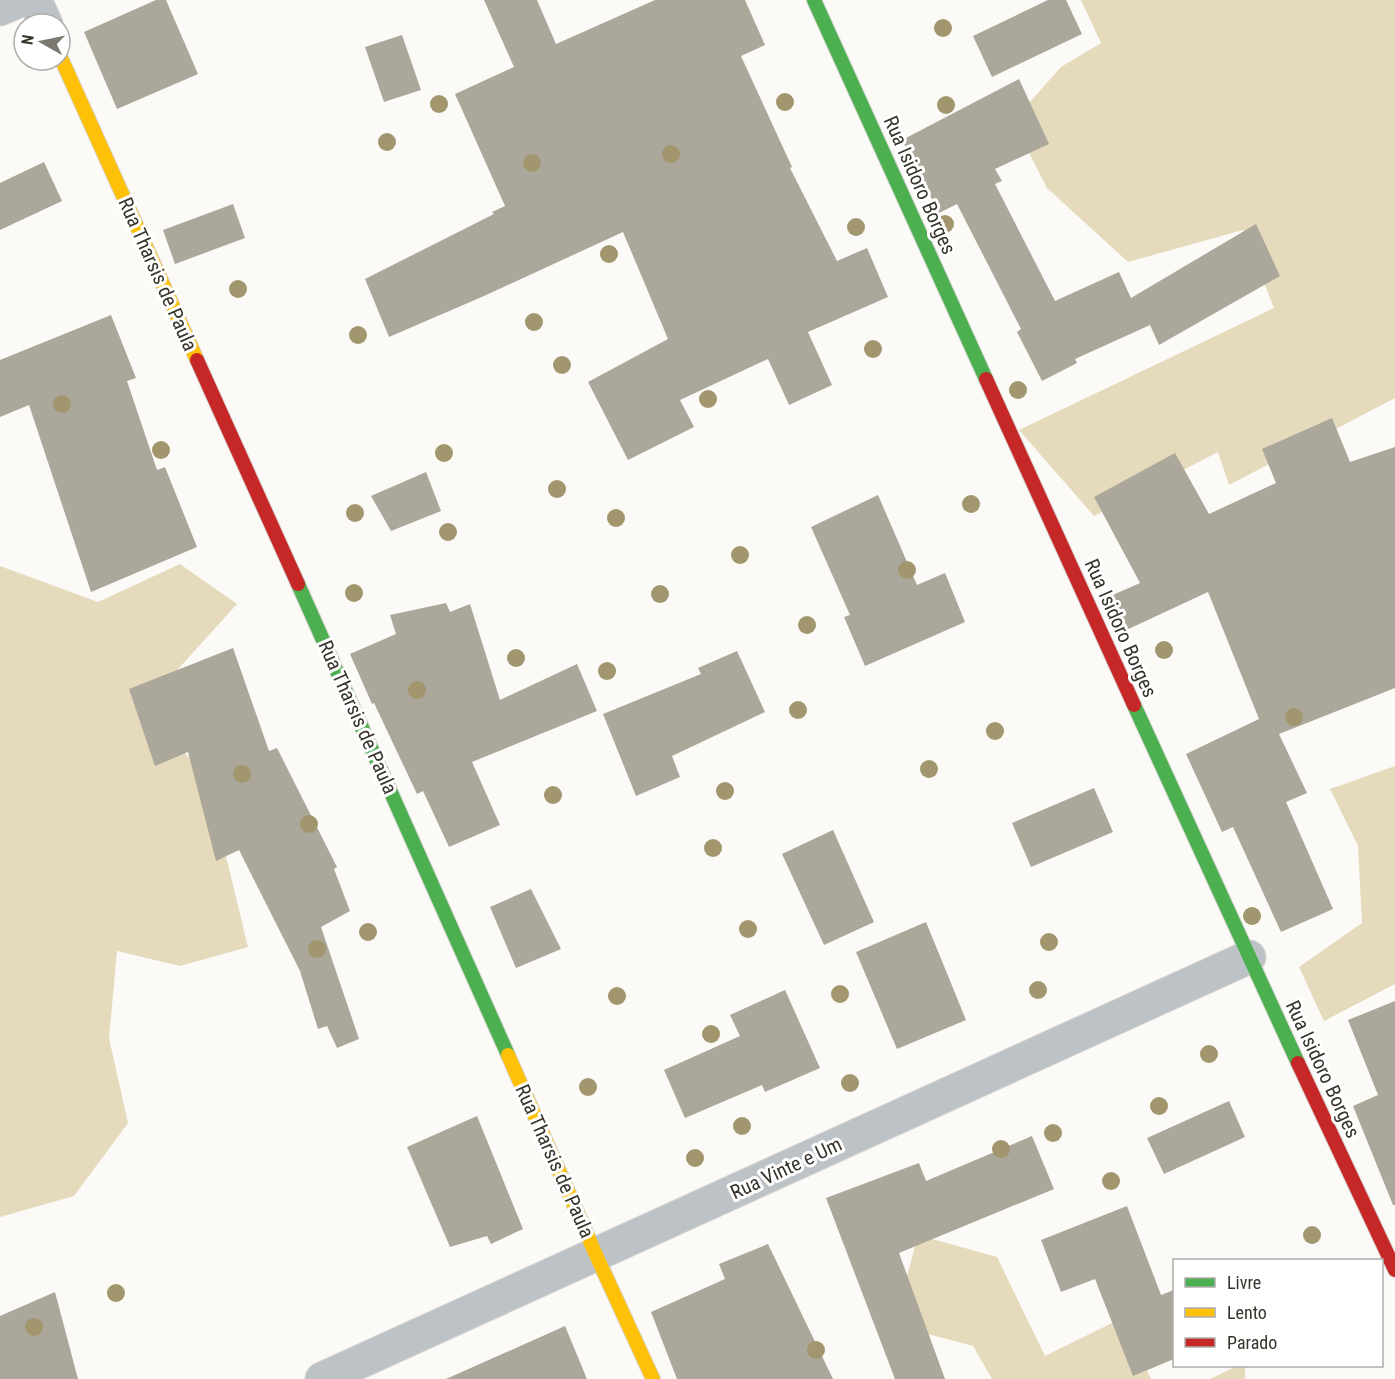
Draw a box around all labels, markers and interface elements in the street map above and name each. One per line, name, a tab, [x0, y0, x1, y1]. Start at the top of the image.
north arrow	[12, 12, 72, 72]
text: N	[18, 33, 38, 46]
street label: Rua Isidoro Borges	[879, 112, 961, 258]
street label: Rua Tharsis de Paula	[113, 194, 203, 354]
street label: Rua Isidoro Borges	[1080, 555, 1162, 701]
street label: Rua Tharsis de Paula	[313, 637, 403, 797]
street label: Rua Isidoro Borges	[1281, 996, 1365, 1142]
street label: Rua Tharsis de Paula	[510, 1081, 600, 1241]
street label: Rua Vinte e Um	[727, 1132, 845, 1204]
legend	[1173, 1259, 1383, 1367]
text: Livre	[1227, 1272, 1261, 1293]
text: Lento	[1227, 1302, 1267, 1323]
text: Parado	[1227, 1332, 1277, 1353]

